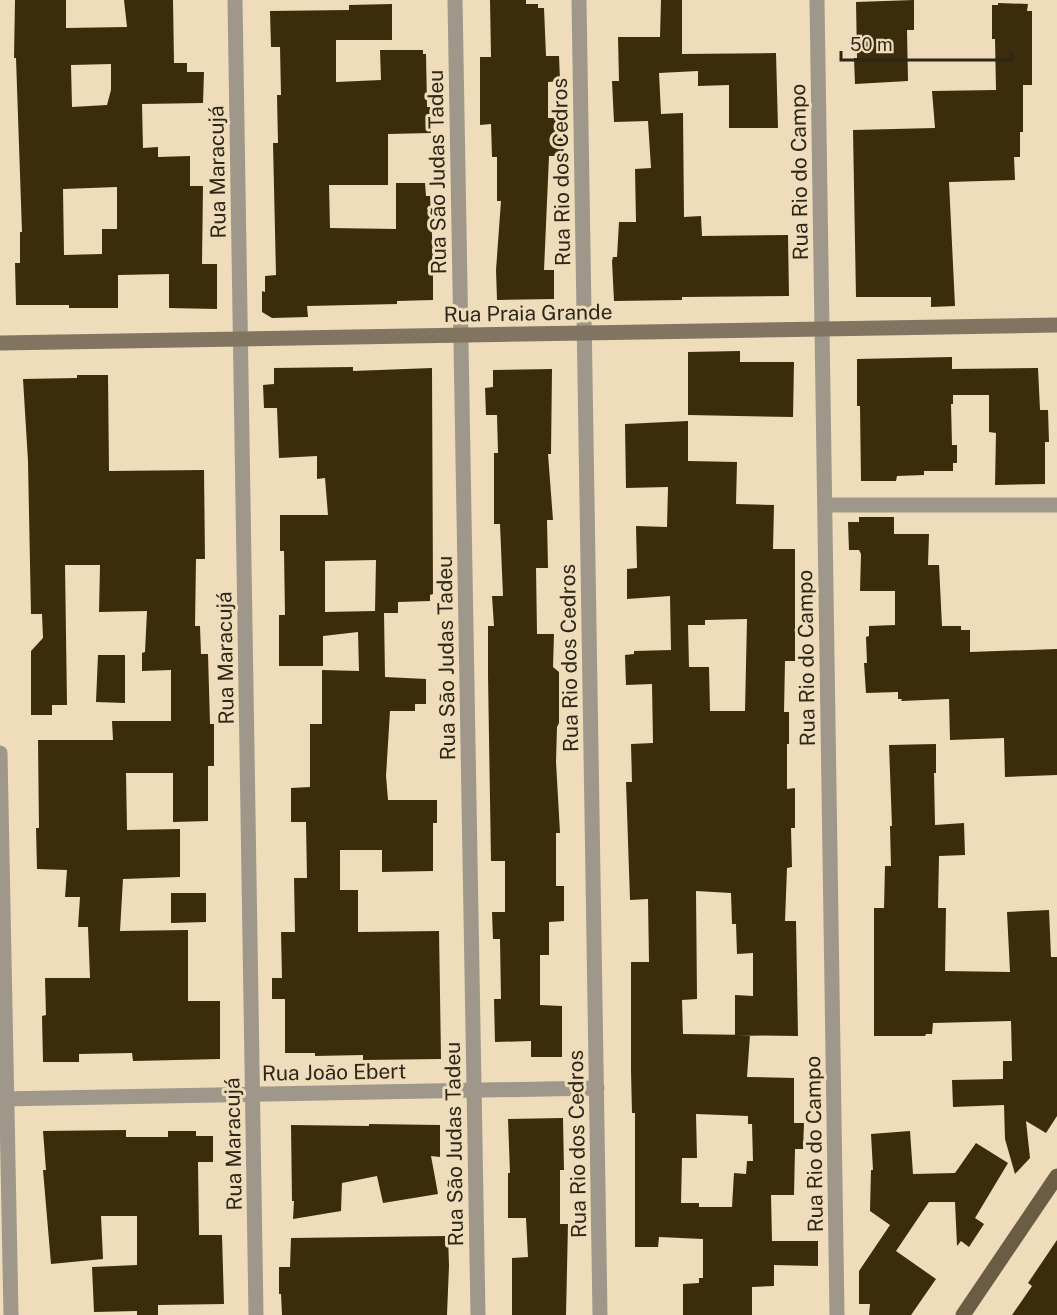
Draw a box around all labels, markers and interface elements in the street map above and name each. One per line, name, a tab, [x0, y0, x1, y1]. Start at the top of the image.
scale bar	[841, 24, 1010, 62]
text: 50 m	[850, 34, 893, 55]
street label: Rua São Judas Tadeu	[423, 69, 451, 275]
street label: Rua Rio dos Cedros	[547, 78, 575, 266]
street label: Rua Rio do Campo	[785, 83, 813, 261]
street label: Rua Maracujá	[203, 105, 231, 239]
street label: Rua Praia Grande	[443, 299, 613, 327]
street label: Rua São Judas Tadeu	[432, 555, 460, 761]
street label: Rua Rio dos Cedros	[555, 564, 583, 752]
street label: Rua Rio do Campo	[792, 569, 820, 747]
street label: Rua Maracujá	[211, 591, 239, 725]
street label: Rua São Judas Tadeu	[440, 1041, 468, 1247]
street label: Rua Rio dos Cedros	[563, 1050, 591, 1238]
street label: Rua Rio do Campo	[800, 1055, 828, 1233]
street label: Rua João Ebert	[262, 1058, 406, 1086]
street label: Rua Maracujá	[219, 1077, 247, 1211]

